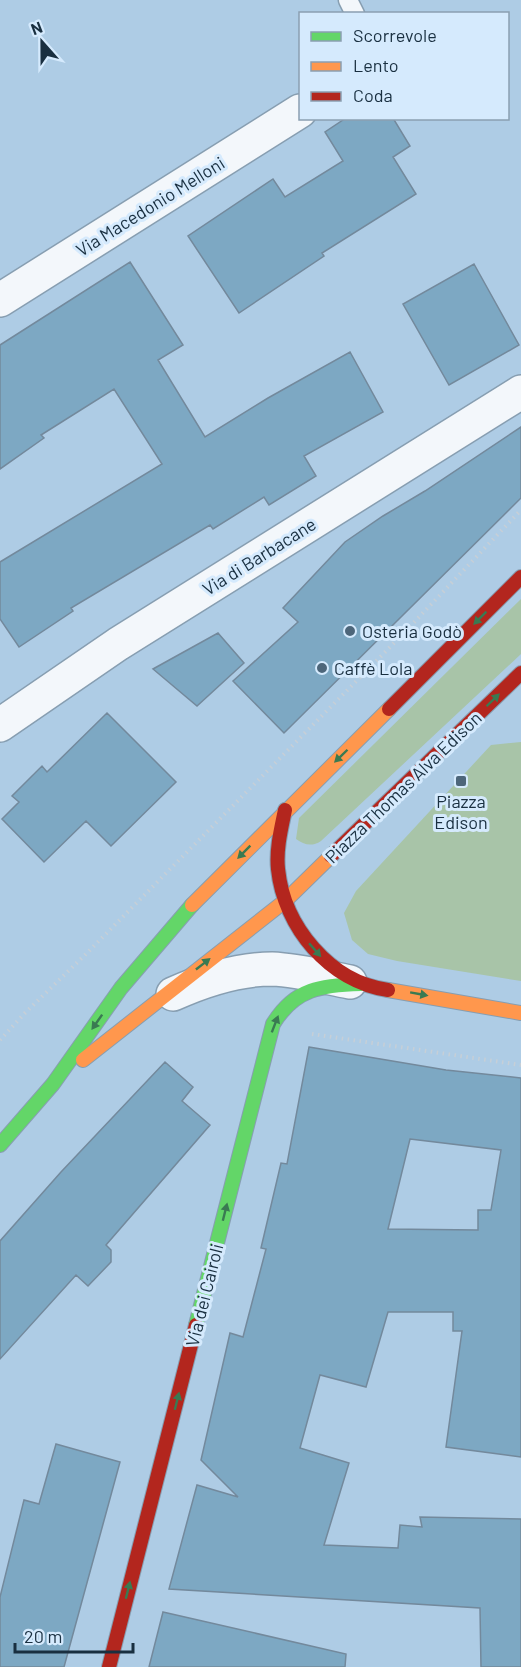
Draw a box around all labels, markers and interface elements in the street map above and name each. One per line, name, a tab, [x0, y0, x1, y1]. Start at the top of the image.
north arrow	[12, 12, 72, 72]
legend	[299, 12, 509, 120]
text: N	[28, 17, 45, 38]
text: Scorrevole	[353, 24, 437, 46]
text: Lento	[353, 54, 399, 76]
text: Coda	[353, 84, 393, 106]
street label: Via Macedonio Melloni	[72, 151, 228, 261]
street label: Via di Barbacane	[198, 512, 320, 600]
one-way arrow	[473, 611, 487, 625]
place label: Osteria Godò	[362, 620, 462, 642]
marker: Osteria Godò	[343, 624, 357, 638]
place label: Caffè Lola	[334, 657, 412, 679]
marker: Caffè Lola	[315, 661, 329, 675]
one-way arrow	[485, 693, 499, 707]
street label: Piazza Thomas Alva Edison	[320, 707, 486, 867]
one-way arrow	[335, 748, 349, 762]
marker: Piazza Edison	[454, 774, 468, 788]
place label: Piazza Edison	[434, 790, 488, 833]
one-way arrow	[237, 845, 251, 860]
one-way arrow	[309, 942, 322, 958]
one-way arrow	[195, 958, 211, 971]
one-way arrow	[410, 990, 429, 999]
one-way arrow	[92, 1014, 103, 1030]
one-way arrow	[270, 1014, 280, 1032]
one-way arrow	[221, 1203, 230, 1221]
street label: Via dei Cairoli	[181, 1241, 227, 1349]
one-way arrow	[172, 1392, 182, 1410]
one-way arrow	[124, 1581, 134, 1599]
scale bar	[15, 1616, 134, 1654]
text: 20 m	[24, 1625, 62, 1647]

